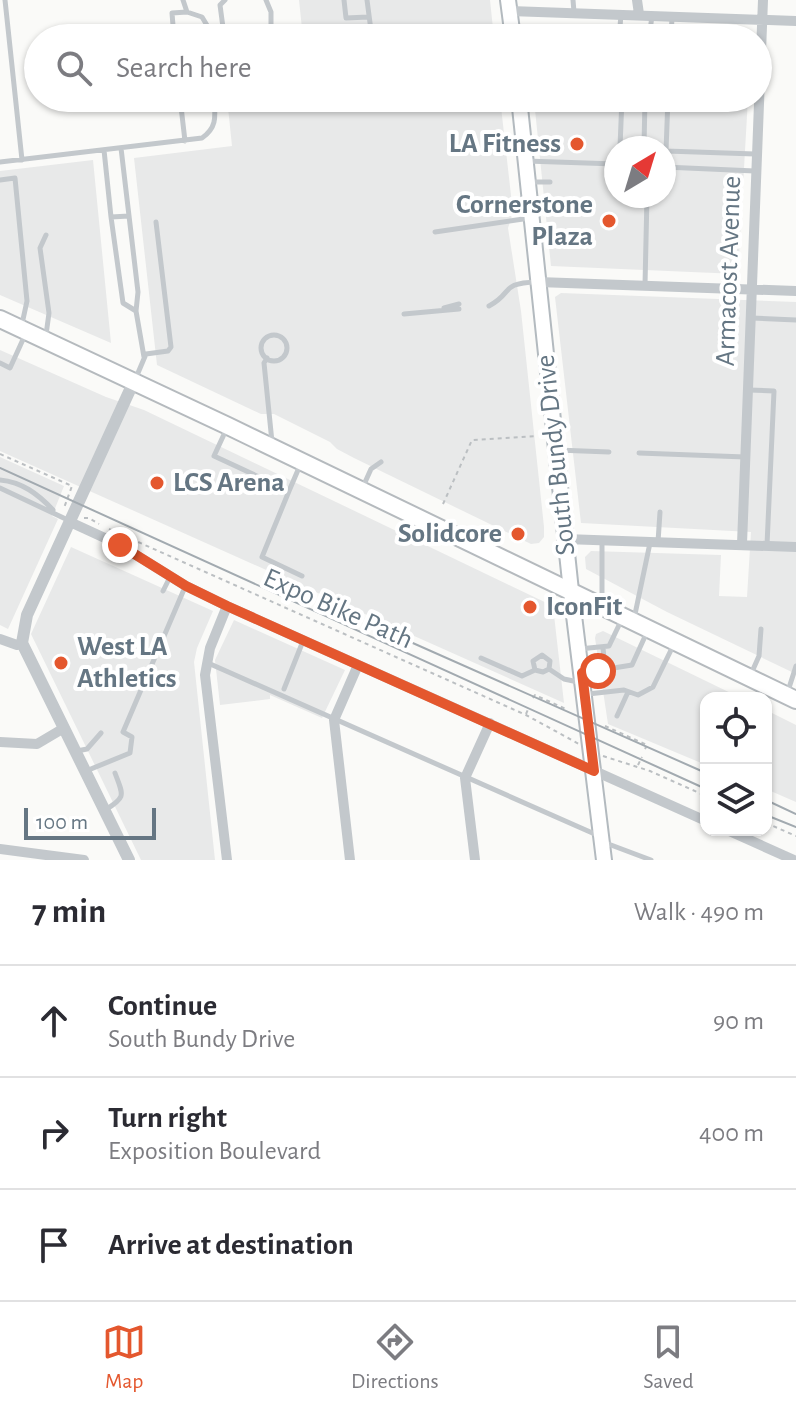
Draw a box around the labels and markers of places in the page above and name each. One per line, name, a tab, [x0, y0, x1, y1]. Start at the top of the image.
place label: LA Fitness	[449, 130, 561, 158]
marker: LA Fitness	[568, 135, 586, 153]
place label: Cornerstone Plaza	[456, 191, 593, 251]
marker: Cornerstone Plaza	[600, 212, 618, 230]
place label: LCS Arena	[173, 469, 285, 497]
marker: LCS Arena	[148, 474, 166, 492]
place label: Solidcore	[398, 520, 502, 548]
marker: Solidcore	[509, 525, 527, 543]
place label: IconFit	[546, 593, 623, 621]
marker: IconFit	[521, 598, 539, 616]
place label: West LA Athletics	[77, 633, 177, 693]
marker: West LA Athletics	[52, 654, 70, 672]

